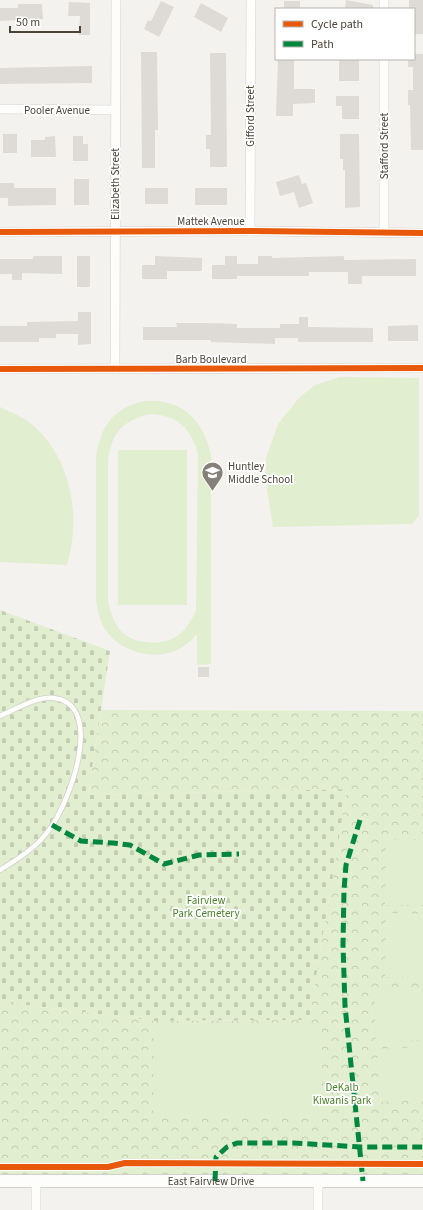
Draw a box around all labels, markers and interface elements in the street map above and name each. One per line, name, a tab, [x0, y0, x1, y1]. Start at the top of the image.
scale bar	[10, 8, 80, 34]
legend	[275, 8, 415, 60]
text: 50 m	[16, 14, 40, 31]
text: Cycle path	[311, 16, 363, 33]
text: Path	[311, 36, 334, 53]
street label: Gifford Street	[243, 85, 258, 147]
street label: Pooler Avenue	[24, 103, 91, 118]
street label: Stafford Street	[377, 113, 392, 179]
street label: Elizabeth Street	[108, 148, 123, 220]
street label: Mattek Avenue	[177, 214, 245, 229]
street label: Barb Boulevard	[175, 352, 247, 367]
school or university icon: Huntley Middle School	[199, 459, 225, 492]
place label: Huntley Middle School	[228, 459, 293, 487]
park label: Fairview Park Cemetery	[172, 893, 240, 921]
park label: DeKalb Kiwanis Park	[313, 1080, 372, 1108]
street label: East Fairview Drive	[168, 1174, 255, 1189]

